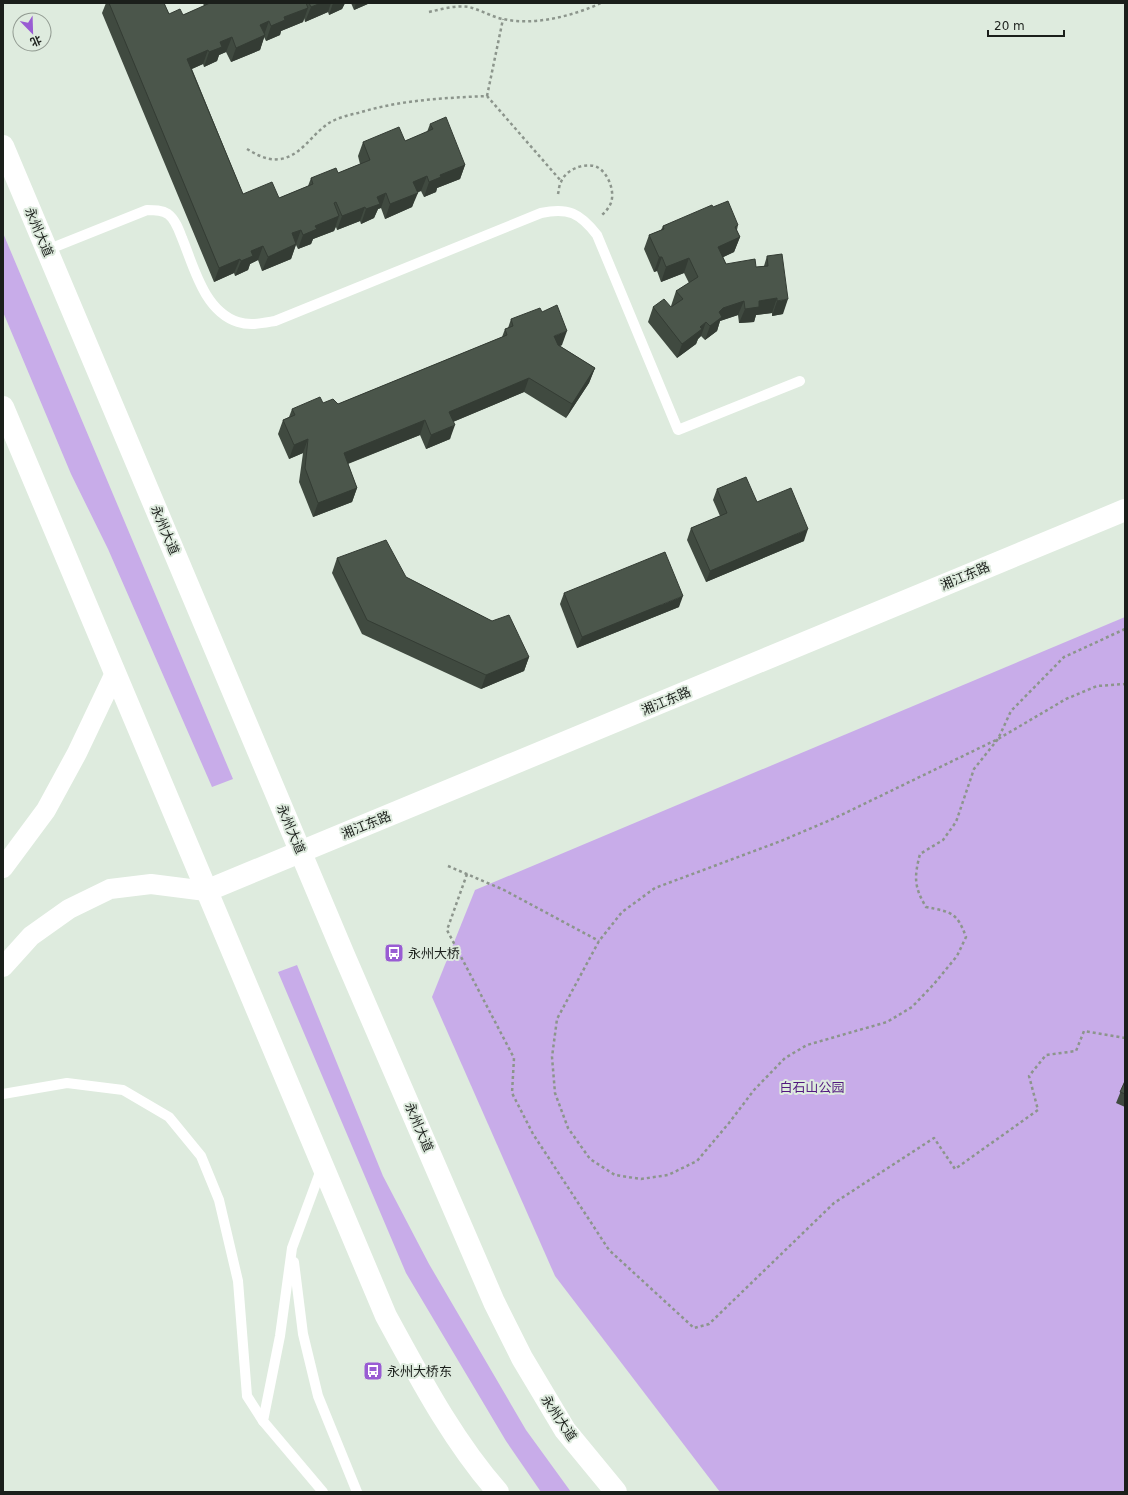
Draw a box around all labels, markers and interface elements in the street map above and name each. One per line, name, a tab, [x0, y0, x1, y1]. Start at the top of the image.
north arrow	[12, 12, 52, 52]
scale bar	[988, 12, 1064, 38]
text: 20 m	[994, 19, 1025, 33]
text: 北	[28, 33, 43, 49]
street label: 永州大道	[22, 205, 56, 259]
street label: 永州大道	[148, 503, 182, 557]
street label: 湘江东路	[938, 559, 992, 593]
street label: 湘江东路	[639, 684, 693, 718]
street label: 永州大道	[274, 802, 308, 856]
street label: 湘江东路	[339, 808, 393, 842]
bus stop icon: 永州大桥	[383, 942, 405, 964]
place label: 永州大桥	[408, 946, 460, 961]
park label: 白石山公园	[779, 1080, 845, 1095]
street label: 永州大道	[402, 1100, 436, 1154]
bus stop icon: 永州大桥东	[362, 1360, 384, 1382]
place label: 永州大桥东	[387, 1364, 452, 1379]
street label: 永州大道	[538, 1392, 580, 1444]

